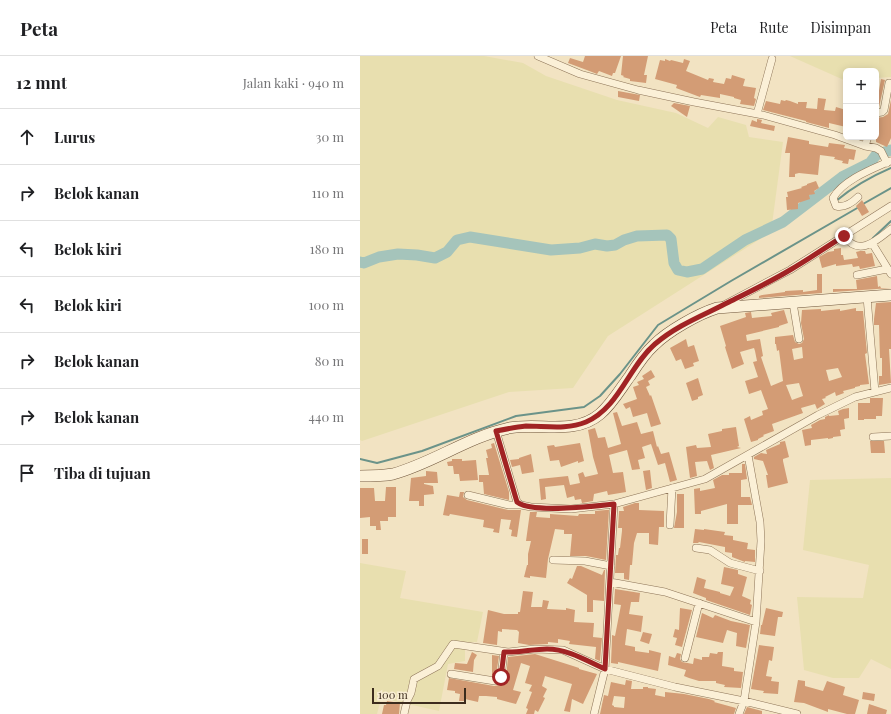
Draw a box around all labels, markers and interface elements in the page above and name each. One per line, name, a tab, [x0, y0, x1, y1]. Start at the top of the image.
text: Peta	[20, 15, 58, 41]
text: Peta	[710, 18, 737, 37]
text: Rute	[759, 18, 789, 37]
text: Disimpan	[811, 18, 871, 37]
map controls	[843, 68, 879, 140]
button: +	[843, 68, 879, 104]
text: 12 mnt	[16, 71, 67, 93]
text: Jalan kaki · 940 m	[243, 74, 344, 91]
button: −	[843, 104, 879, 140]
icon: ahead	[16, 126, 38, 148]
text: Lurus	[54, 127, 95, 147]
text: 30 m	[316, 128, 344, 145]
icon: right	[16, 182, 38, 204]
text: Belok kanan	[54, 183, 139, 203]
text: 110 m	[312, 184, 344, 201]
route end	[835, 227, 853, 245]
icon: left	[16, 238, 38, 260]
text: Belok kiri	[54, 239, 122, 259]
text: 180 m	[310, 240, 344, 257]
icon: left	[16, 294, 38, 316]
text: Belok kiri	[54, 295, 122, 315]
text: 100 m	[309, 296, 344, 313]
icon: right	[16, 350, 38, 372]
text: Belok kanan	[54, 351, 139, 371]
text: 80 m	[315, 352, 344, 369]
icon: right	[16, 406, 38, 428]
text: Belok kanan	[54, 407, 139, 427]
text: 440 m	[309, 408, 344, 425]
icon: arrive	[16, 462, 38, 484]
text: Tiba di tujuan	[54, 463, 151, 483]
route start	[492, 668, 510, 686]
scale bar	[372, 686, 466, 705]
text: 100 m	[378, 687, 408, 702]

